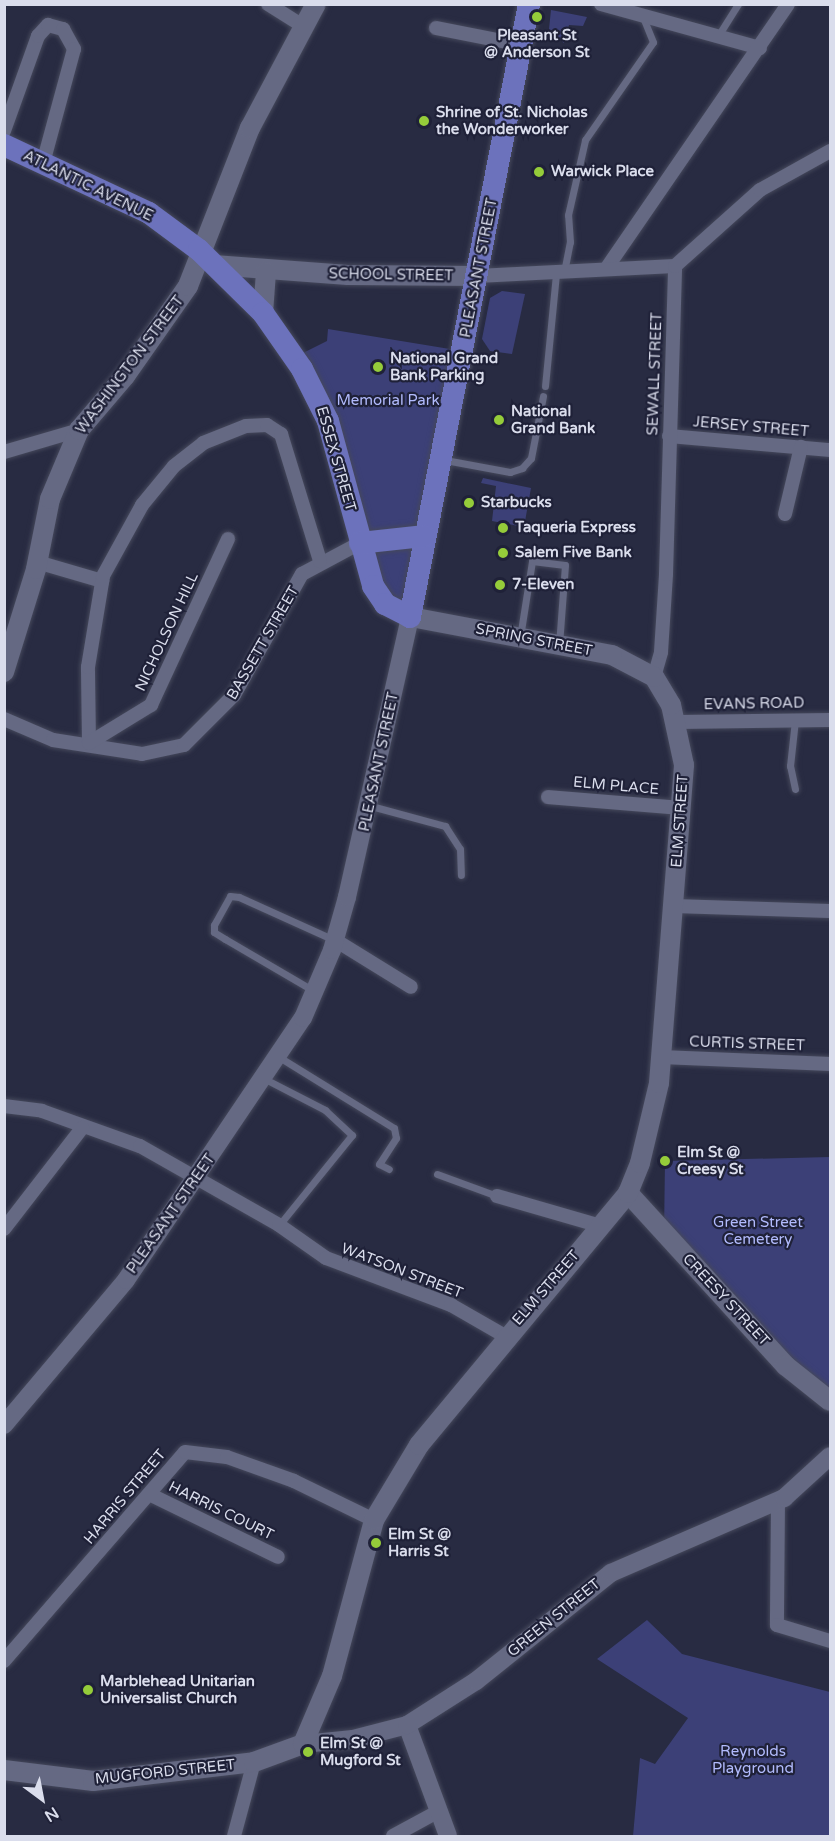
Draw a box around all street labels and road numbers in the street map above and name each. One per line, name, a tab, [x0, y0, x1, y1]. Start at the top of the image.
street label: ATLANTIC AVENUE	[20, 147, 156, 225]
street label: PLEASANT STREET	[457, 197, 501, 339]
street label: SCHOOL STREET	[329, 265, 453, 285]
street label: WASHINGTON STREET	[72, 292, 188, 438]
street label: SEWALL STREET	[644, 312, 666, 436]
street label: ESSEX STREET	[312, 404, 360, 514]
street label: JERSEY STREET	[692, 413, 810, 441]
street label: NICHOLSON HILL	[132, 570, 202, 694]
street label: BASSETT STREET	[223, 583, 303, 703]
street label: SPRING STREET	[474, 620, 594, 660]
street label: PLEASANT STREET	[355, 691, 403, 833]
street label: EVANS ROAD	[703, 694, 805, 714]
street label: ELM PLACE	[572, 773, 660, 799]
street label: ELM STREET	[668, 774, 692, 868]
street label: CURTIS STREET	[689, 1033, 805, 1055]
street label: PLEASANT STREET	[123, 1151, 219, 1277]
street label: WATSON STREET	[339, 1240, 465, 1302]
street label: ELM STREET	[509, 1247, 583, 1329]
street label: CREESY STREET	[679, 1250, 773, 1350]
street label: HARRIS STREET	[80, 1446, 170, 1548]
street label: HARRIS COURT	[165, 1478, 277, 1544]
street label: GREEN STREET	[504, 1575, 604, 1661]
street label: MUGFORD STREET	[94, 1756, 236, 1788]

